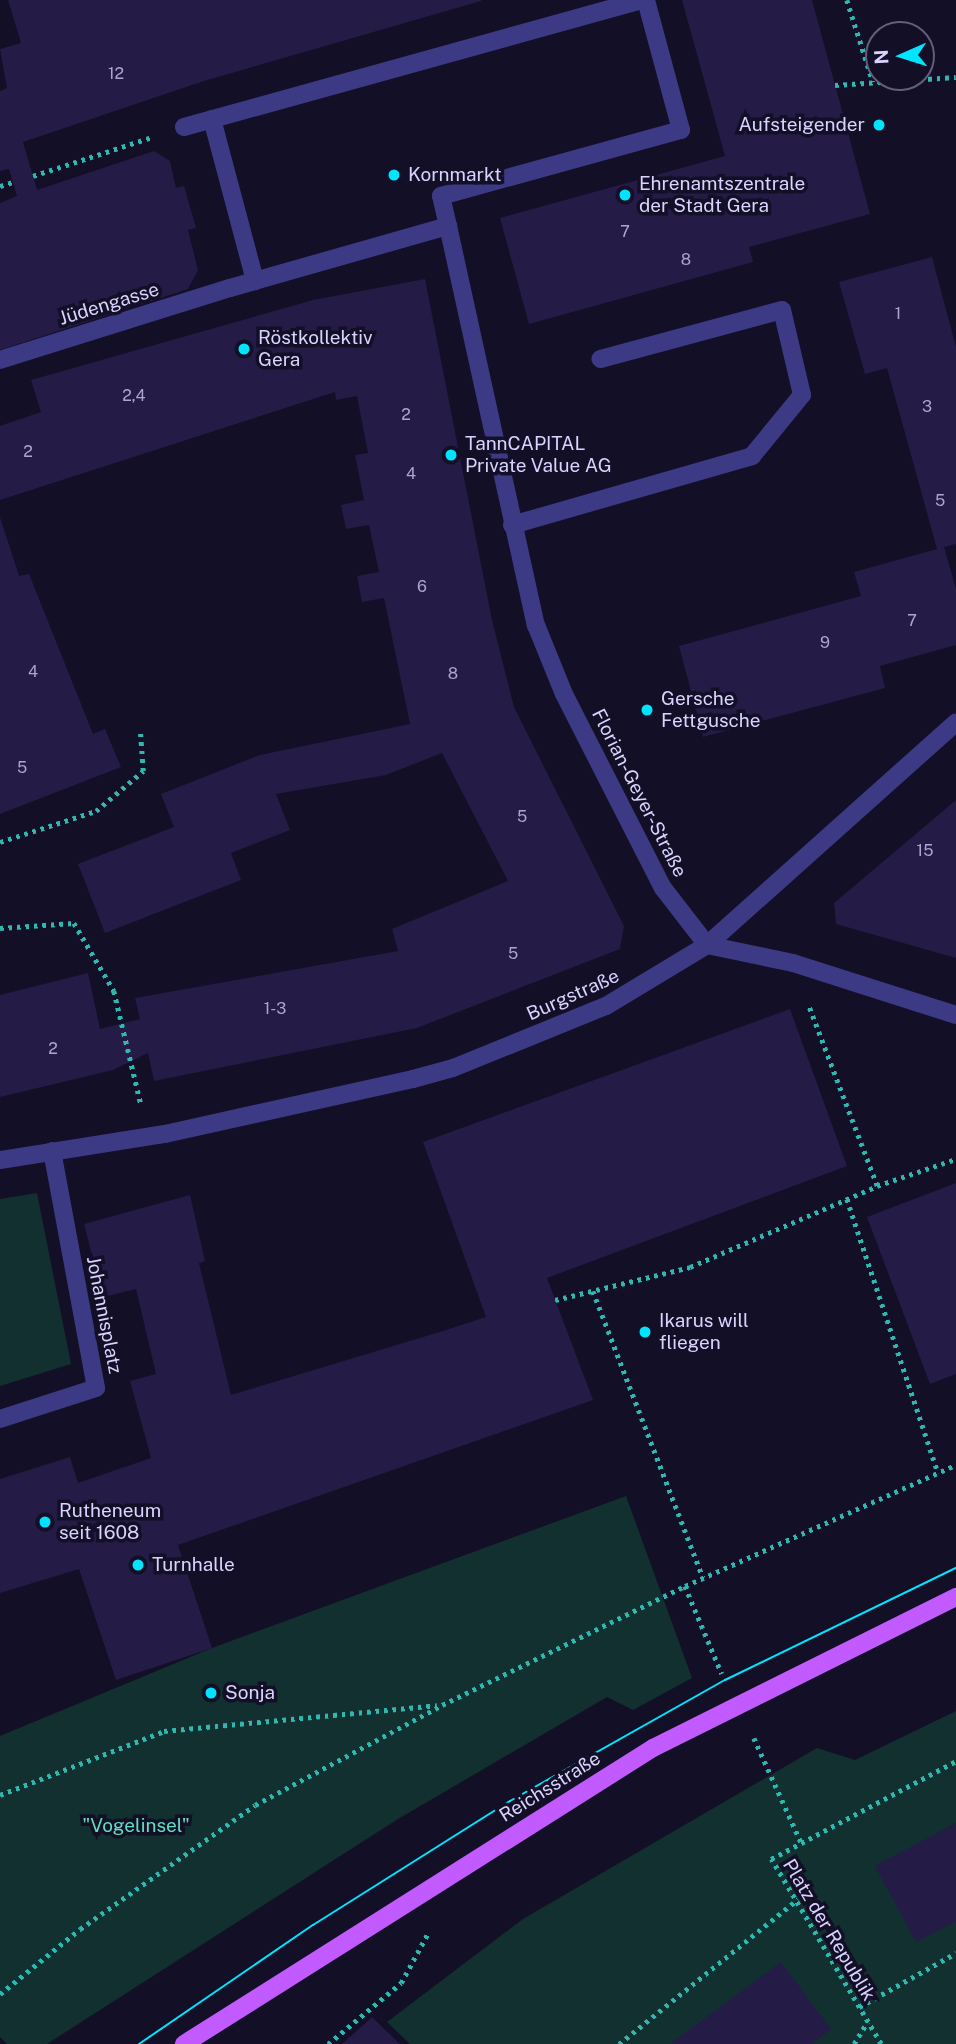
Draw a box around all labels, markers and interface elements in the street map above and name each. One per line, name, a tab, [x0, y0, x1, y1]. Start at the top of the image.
north arrow	[865, 21, 935, 91]
text: N	[870, 49, 892, 65]
house number: 12	[108, 64, 124, 84]
place label: Aufsteigender	[739, 114, 865, 136]
marker: Aufsteigender	[871, 117, 887, 133]
place label: Kornmarkt	[408, 164, 502, 186]
marker: Kornmarkt	[386, 167, 402, 183]
place label: Ehrenamtszentrale der Stadt Gera	[639, 173, 805, 217]
marker: Ehrenamtszentrale der Stadt Gera	[617, 187, 633, 203]
house number: 7	[620, 222, 630, 242]
house number: 8	[681, 250, 691, 270]
street label: Jüdengasse	[56, 278, 162, 330]
house number: 1	[895, 304, 901, 324]
place label: Röstkollektiv Gera	[258, 327, 373, 371]
marker: Röstkollektiv Gera	[236, 341, 252, 357]
house number: 2,4	[122, 386, 146, 406]
house number: 3	[922, 397, 932, 417]
house number: 2	[401, 405, 411, 425]
place label: TannCAPITAL Private Value AG	[465, 433, 612, 477]
house number: 2	[23, 442, 33, 462]
marker: TannCAPITAL Private Value AG	[443, 447, 459, 463]
house number: 4	[406, 464, 416, 484]
house number: 5	[935, 491, 945, 511]
house number: 6	[417, 577, 427, 597]
house number: 7	[907, 611, 917, 631]
house number: 9	[820, 633, 830, 653]
house number: 4	[28, 662, 38, 682]
house number: 8	[448, 664, 458, 684]
place label: Gersche Fettgusche	[661, 688, 760, 732]
marker: Gersche Fettgusche	[639, 702, 655, 718]
street label: Florian-Geyer-Straße	[587, 705, 691, 881]
house number: 5	[17, 758, 27, 778]
house number: 5	[517, 807, 527, 827]
house number: 15	[917, 841, 933, 861]
house number: 5	[508, 944, 518, 964]
street label: Burgstraße	[523, 964, 623, 1026]
house number: 1-3	[264, 999, 286, 1019]
house number: 2	[48, 1039, 58, 1059]
street label: Johannisplatz	[81, 1254, 127, 1376]
place label: Ikarus will fliegen	[659, 1310, 749, 1354]
marker: Ikarus will fliegen	[637, 1324, 653, 1340]
place label: Rutheneum seit 1608	[59, 1500, 161, 1544]
marker: Rutheneum seit 1608	[37, 1514, 53, 1530]
place label: Turnhalle	[152, 1554, 235, 1576]
marker: Turnhalle	[130, 1557, 146, 1573]
place label: Sonja	[225, 1682, 275, 1704]
marker: Sonja	[203, 1685, 219, 1701]
street label: Reichsstraße	[495, 1747, 605, 1827]
park label: "Vogelinsel"	[82, 1815, 190, 1837]
street label: Platz der Republik	[778, 1855, 880, 2005]

